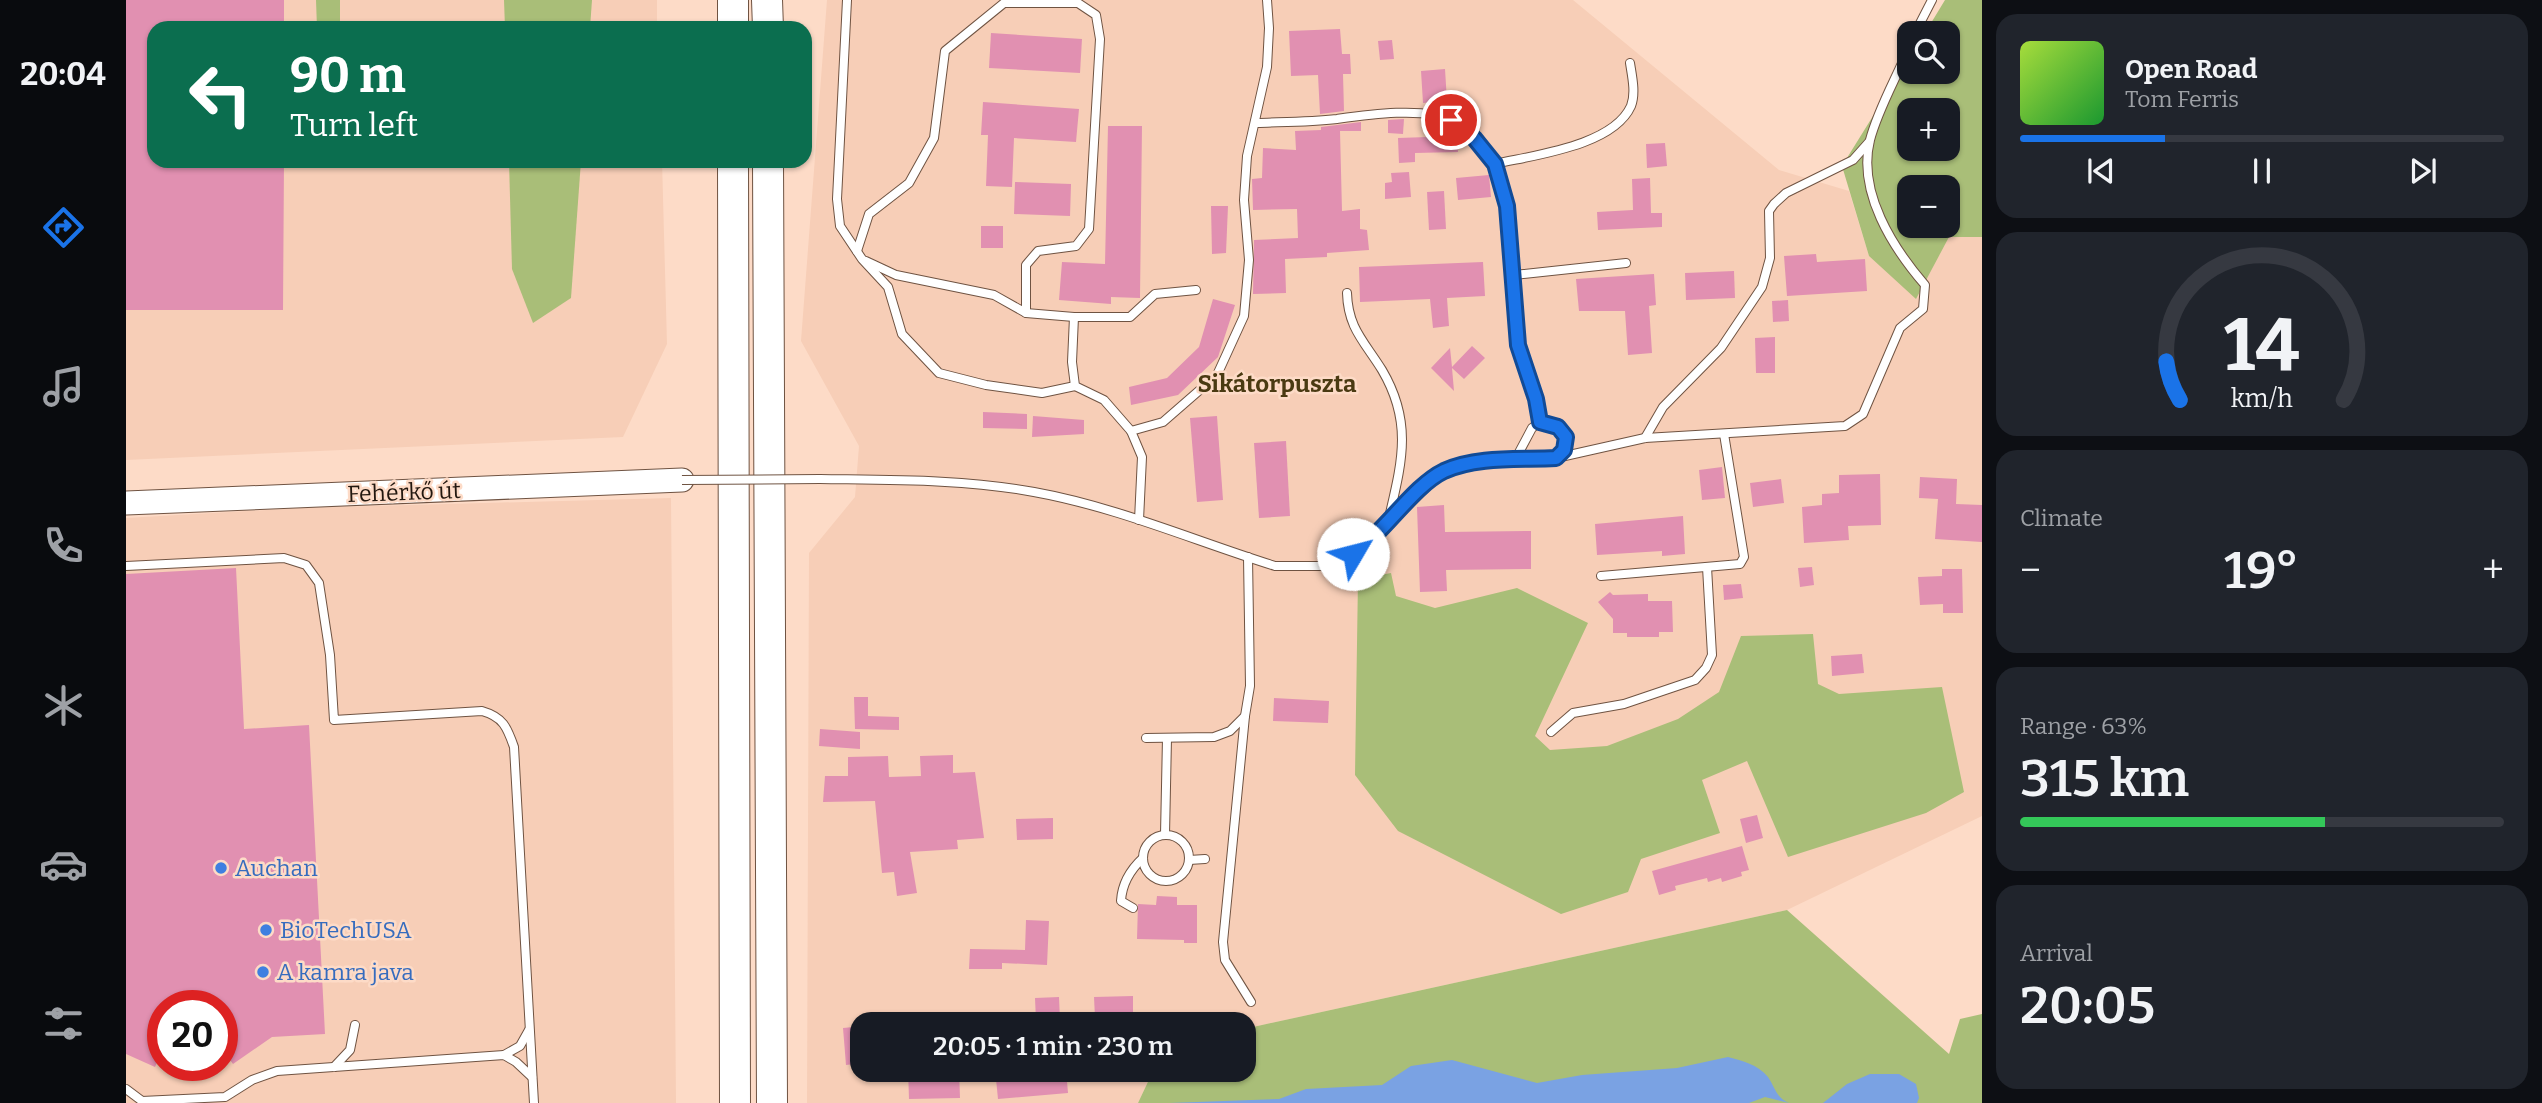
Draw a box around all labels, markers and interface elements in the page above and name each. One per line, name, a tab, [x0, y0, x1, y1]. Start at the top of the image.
map controls	[1897, 21, 1960, 238]
button: search	[1897, 21, 1960, 84]
text: 90 m	[290, 46, 406, 105]
icon: left	[175, 49, 266, 140]
text: Open Road	[2125, 54, 2257, 85]
text: 20:04	[20, 55, 106, 93]
text: Tom Ferris	[2125, 85, 2239, 113]
pin	[1421, 90, 1481, 150]
button: +	[1897, 98, 1960, 161]
icon: arrive	[1432, 101, 1470, 139]
text: Turn left	[290, 106, 418, 144]
icon: previous	[2082, 152, 2120, 190]
icon: pause	[2243, 152, 2281, 190]
icon: next	[2404, 152, 2442, 190]
button: −	[1897, 175, 1960, 238]
icon: directions	[39, 203, 88, 252]
text: 14	[2224, 302, 2300, 389]
icon: music	[39, 362, 88, 411]
district label: Sikátorpuszta	[1197, 370, 1357, 398]
text: km/h	[2231, 383, 2293, 413]
street label: Fehérkő út	[347, 476, 461, 508]
text: Climate	[2020, 504, 2103, 532]
position arrow	[1316, 517, 1390, 591]
icon: phone	[39, 521, 88, 570]
text: 19°	[2224, 539, 2299, 602]
text: −	[2020, 547, 2041, 593]
text: +	[2482, 547, 2504, 593]
icon: climate	[39, 681, 88, 730]
text: Range · 63%	[2020, 712, 2147, 740]
text: 315 km	[2020, 747, 2189, 810]
icon: car	[39, 840, 88, 889]
place label: Auchan	[235, 854, 318, 882]
marker: Auchan	[213, 860, 229, 876]
place label: BioTechUSA	[280, 916, 412, 944]
marker: BioTechUSA	[258, 922, 274, 938]
text: Arrival	[2020, 939, 2093, 967]
place label: A kamra java	[277, 958, 414, 986]
marker: A kamra java	[255, 964, 271, 980]
text: 20:05	[2020, 974, 2155, 1037]
speed limit sign: 20	[147, 990, 238, 1081]
icon: filters	[39, 999, 88, 1048]
text: 20:05 · 1 min · 230 m	[933, 1031, 1173, 1062]

